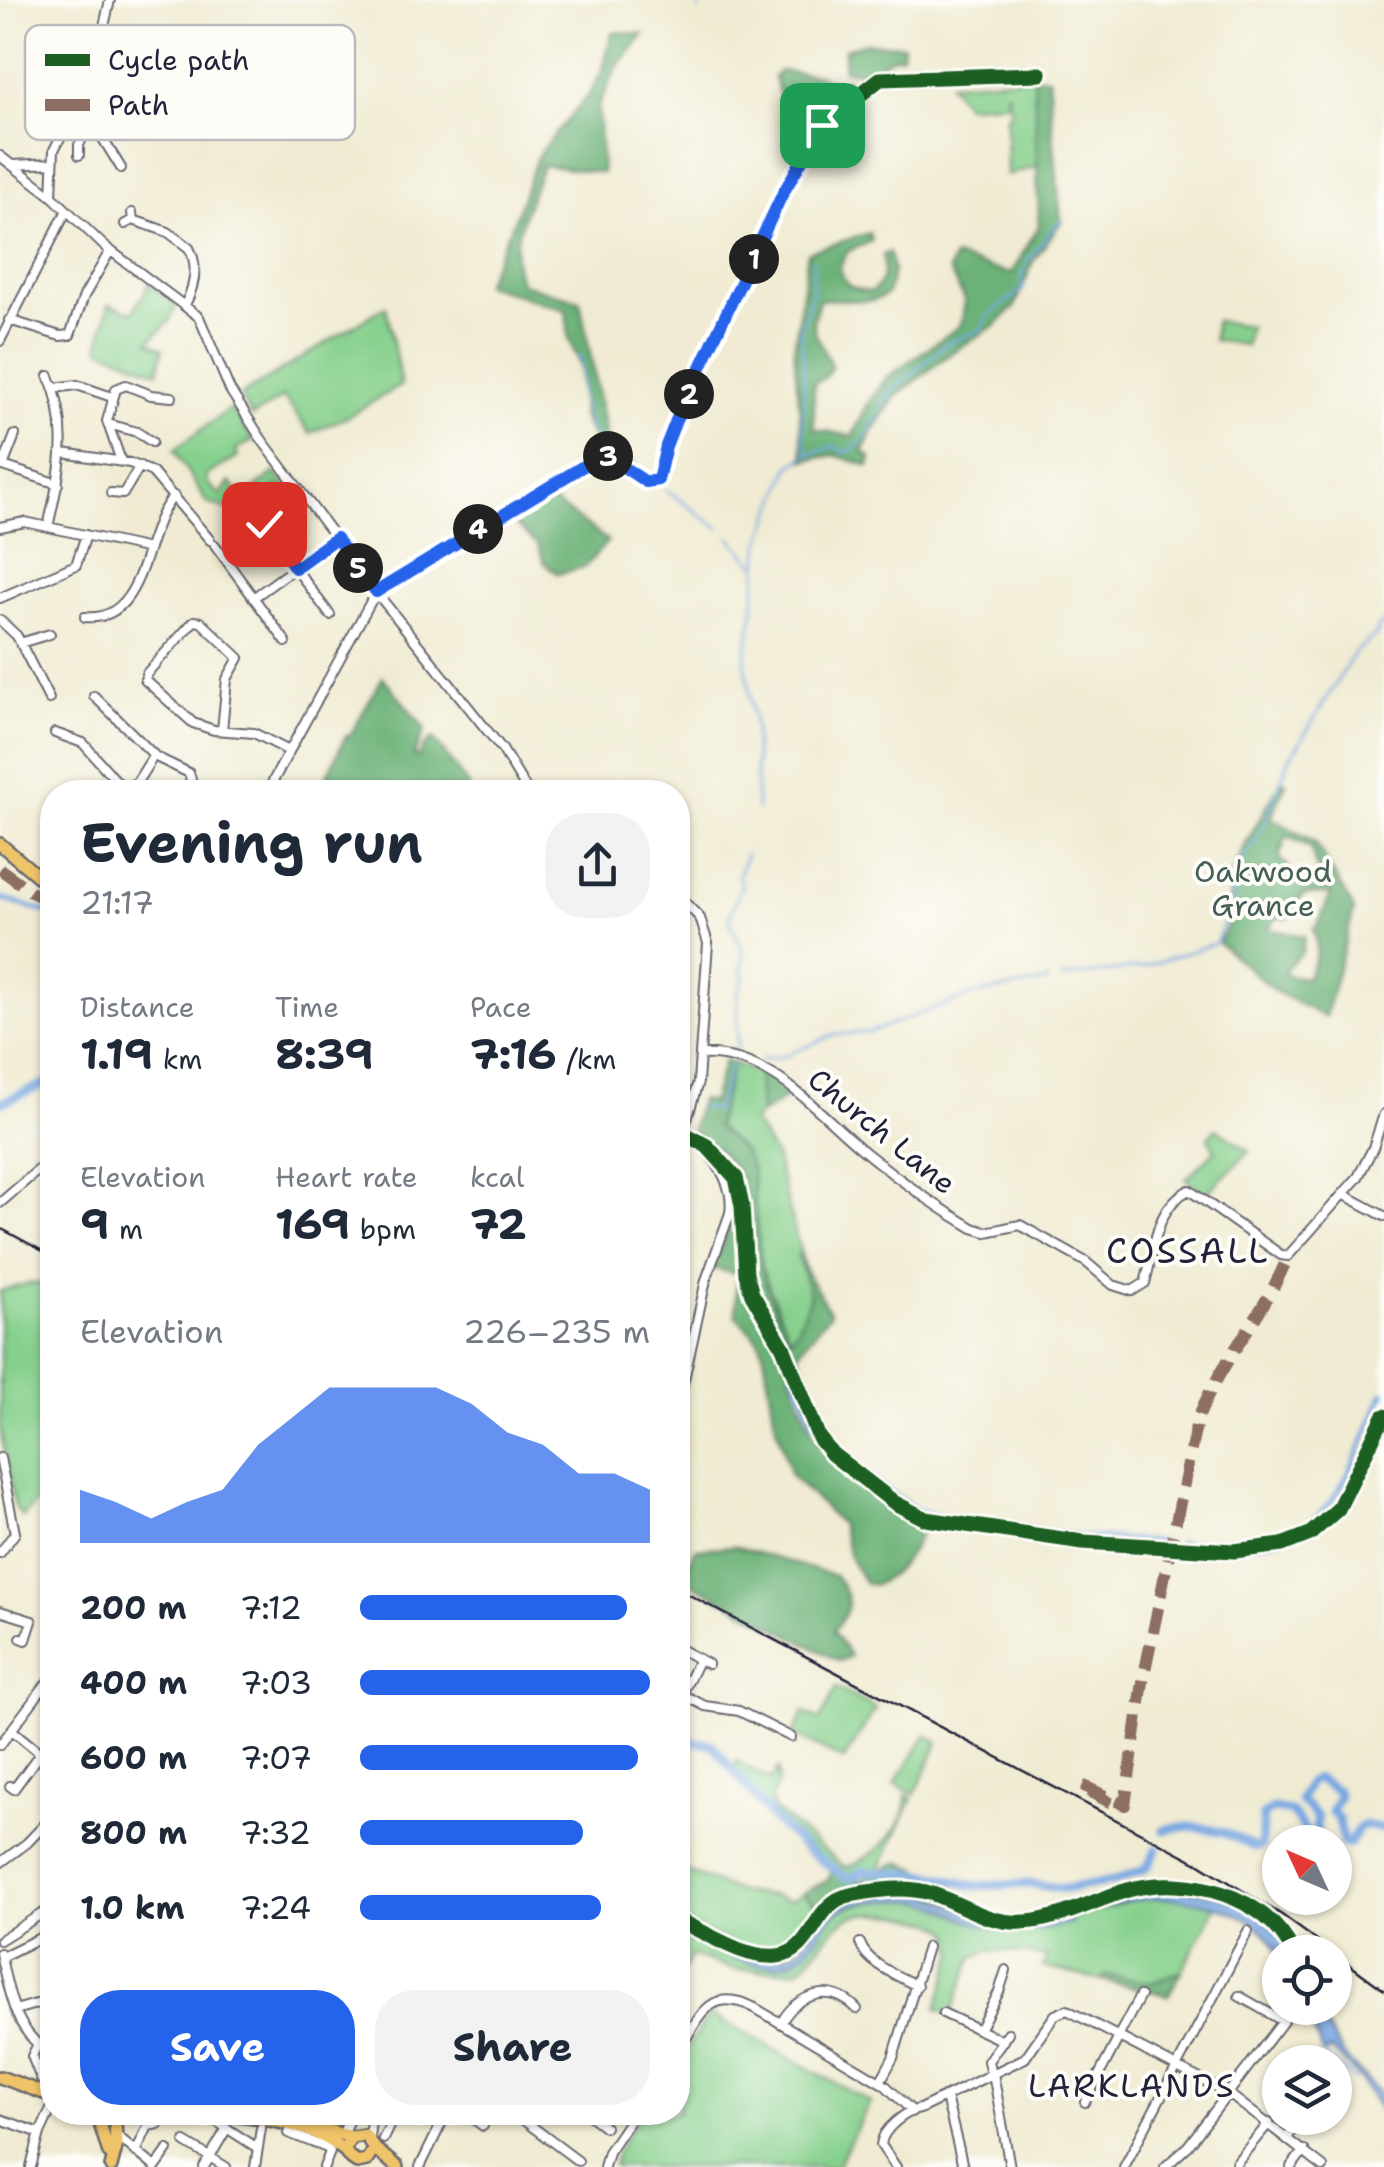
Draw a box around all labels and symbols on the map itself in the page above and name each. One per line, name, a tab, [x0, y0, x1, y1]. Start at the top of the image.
legend	[25, 25, 355, 140]
text: Cycle path	[108, 41, 250, 79]
pin	[780, 83, 865, 168]
text: Path	[108, 86, 169, 124]
pin: 1	[729, 234, 779, 284]
pin: 2	[664, 369, 714, 419]
pin: 3	[583, 431, 633, 481]
pin	[222, 482, 307, 567]
pin: 4	[453, 504, 503, 554]
pin: 5	[333, 543, 383, 593]
park label: Oakwood Grance	[1194, 851, 1332, 926]
street label: Church Lane	[799, 1059, 965, 1203]
district label: COSSALL	[1106, 1227, 1270, 1274]
north arrow	[1262, 1825, 1352, 1915]
district label: LARKLANDS	[1028, 2064, 1236, 2107]

